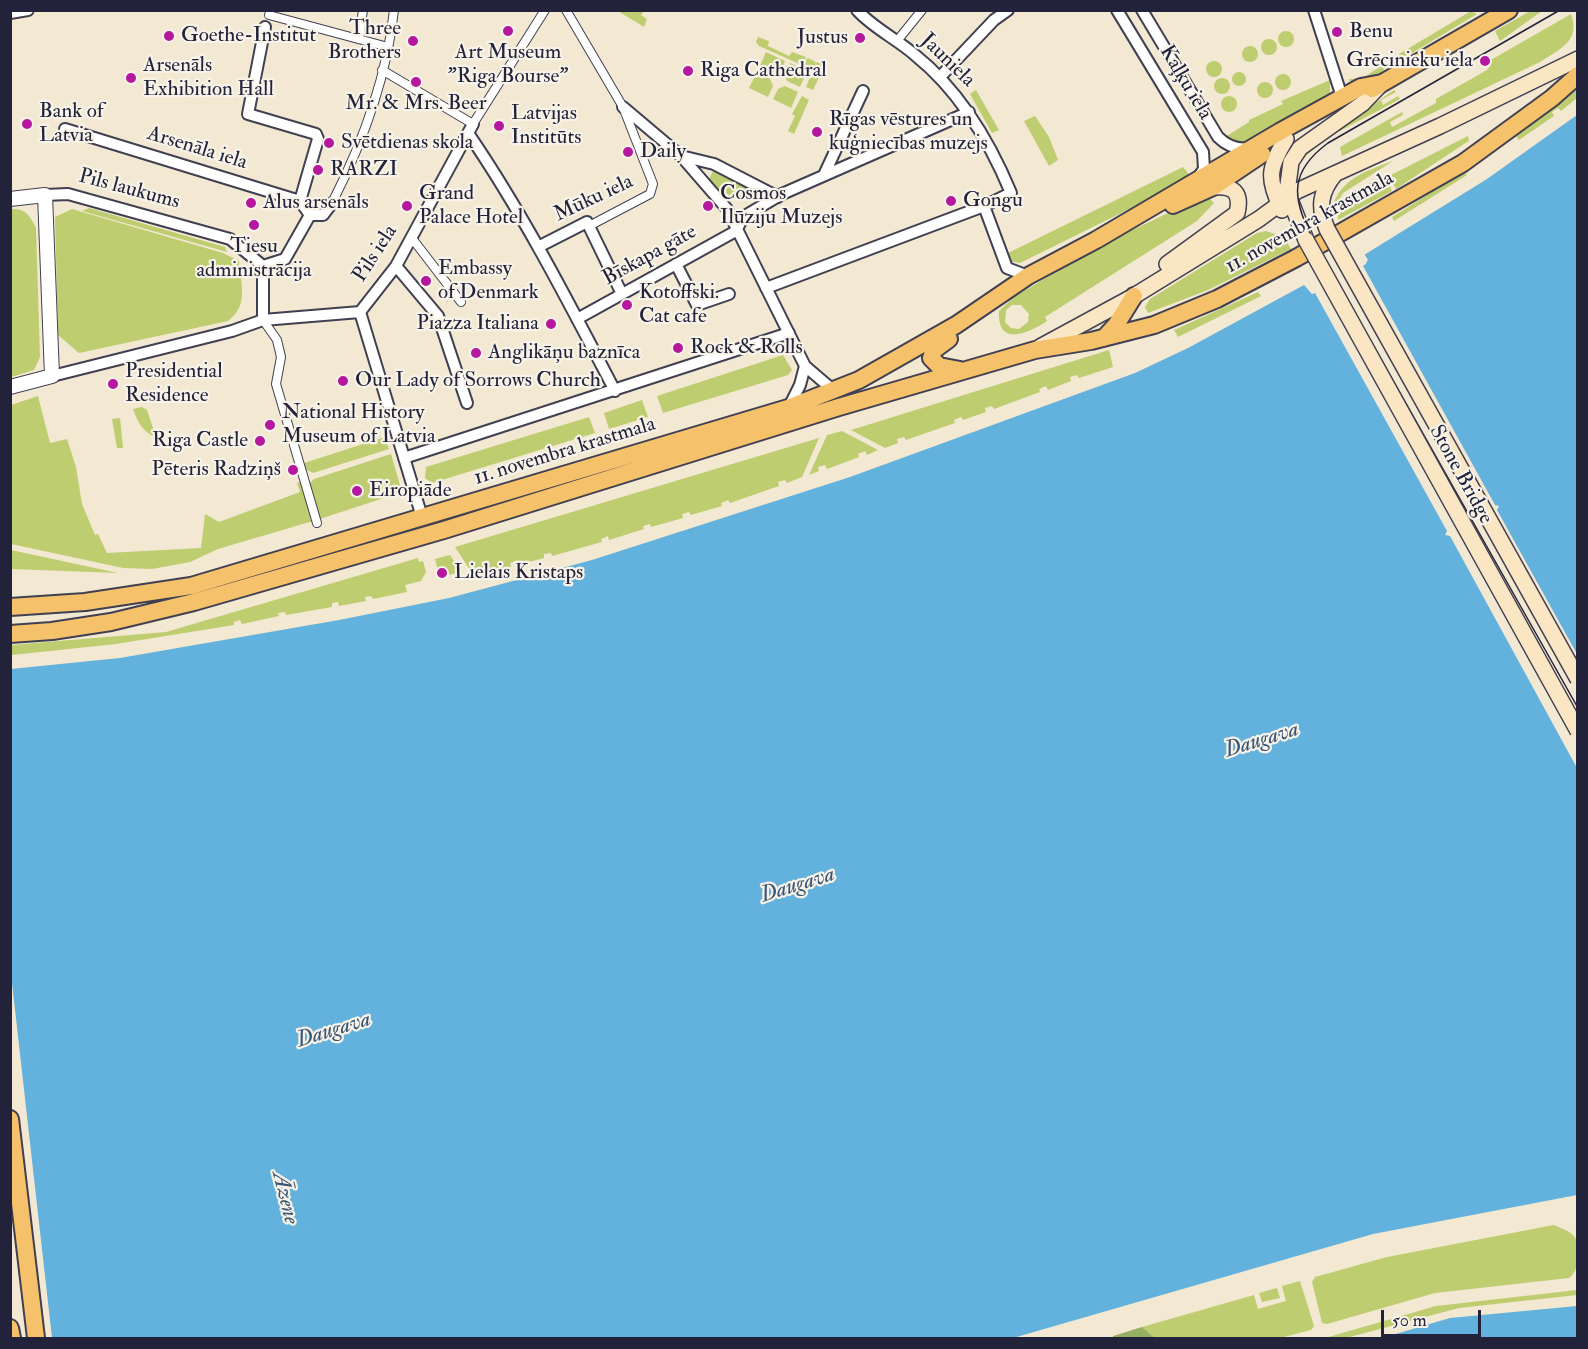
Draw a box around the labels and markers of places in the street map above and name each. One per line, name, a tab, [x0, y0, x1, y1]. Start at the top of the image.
place label: Three Brothers	[328, 16, 401, 66]
place label: Benu	[1349, 19, 1393, 45]
place label: Goethe-Institut	[181, 23, 316, 49]
marker: Art Museum "Riga Bourse"	[501, 24, 515, 38]
place label: Justus	[797, 25, 848, 51]
marker: Benu	[1330, 25, 1344, 39]
marker: Goethe-Institut	[162, 29, 176, 43]
marker: Justus	[853, 31, 867, 45]
marker: Three Brothers	[406, 34, 420, 48]
place label: Art Museum "Riga Bourse"	[447, 40, 569, 90]
place label: Grēcinieku iela	[1346, 48, 1473, 74]
place label: Arsenāls Exhibition Hall	[143, 53, 274, 103]
marker: Grēcinieku iela	[1478, 54, 1492, 68]
place label: Riga Cathedral	[700, 58, 827, 84]
marker: Riga Cathedral	[681, 64, 695, 78]
marker: Arsenāls Exhibition Hall	[124, 71, 138, 85]
marker: Mr. & Mrs. Beer	[409, 75, 423, 89]
place label: Mr. & Mrs. Beer	[345, 91, 487, 117]
place label: Bank of Latvia	[39, 99, 104, 149]
place label: Latvijas Institūts	[511, 101, 581, 151]
place label: Rīgas vēstures un kuģniecības muzejs	[829, 107, 988, 157]
marker: Bank of Latvia	[20, 117, 34, 131]
marker: Latvijas Institūts	[492, 119, 506, 133]
marker: Rīgas vēstures un kuģniecības muzejs	[810, 125, 824, 139]
place label: Svētdienas skola	[341, 130, 473, 156]
marker: Svētdienas skola	[322, 136, 336, 150]
place label: Daily	[640, 139, 686, 165]
marker: Daily	[621, 145, 635, 159]
place label: RARZI	[330, 157, 398, 183]
marker: RARZI	[311, 163, 325, 177]
place label: Grand Palace Hotel	[419, 181, 523, 231]
place label: Cosmos Ilūziju Muzejs	[720, 181, 842, 231]
place label: Gongu	[963, 188, 1023, 214]
place label: Alus arsenāls	[263, 190, 369, 216]
marker: Gongu	[944, 194, 958, 208]
marker: Alus arsenāls	[244, 196, 258, 210]
marker: Grand Palace Hotel	[400, 199, 414, 213]
marker: Cosmos Ilūziju Muzejs	[701, 199, 715, 213]
marker: Tiesu administrācija	[247, 218, 261, 232]
place label: Tiesu administrācija	[196, 234, 312, 284]
place label: Embassy of Denmark	[438, 256, 539, 306]
marker: Embassy of Denmark	[419, 274, 433, 288]
place label: Kotoffski. Cat cafe	[639, 280, 719, 330]
marker: Kotoffski. Cat cafe	[620, 298, 634, 312]
place label: Piazza Italiana	[417, 311, 539, 337]
marker: Piazza Italiana	[544, 317, 558, 331]
place label: Rock & Rolls	[690, 335, 803, 361]
place label: Anglikāņu baznīca	[488, 340, 640, 366]
marker: Rock & Rolls	[671, 341, 685, 355]
marker: Anglikāņu baznīca	[469, 346, 483, 360]
place label: Presidential Residence	[125, 359, 223, 409]
place label: Our Lady of Sorrows Church	[355, 368, 601, 394]
marker: Our Lady of Sorrows Church	[336, 374, 350, 388]
marker: Presidential Residence	[106, 377, 120, 391]
place label: National History Museum of Latvia	[282, 400, 436, 450]
marker: National History Museum of Latvia	[263, 418, 277, 432]
place label: Riga Castle	[152, 428, 248, 454]
marker: Riga Castle	[253, 434, 267, 448]
place label: Pēteris Radziņš	[152, 457, 281, 483]
marker: Pēteris Radziņš	[286, 463, 300, 477]
place label: Eiropiāde	[369, 478, 451, 504]
marker: Eiropiāde	[350, 484, 364, 498]
place label: Lielais Kristaps	[454, 560, 583, 586]
marker: Lielais Kristaps	[435, 566, 449, 580]

